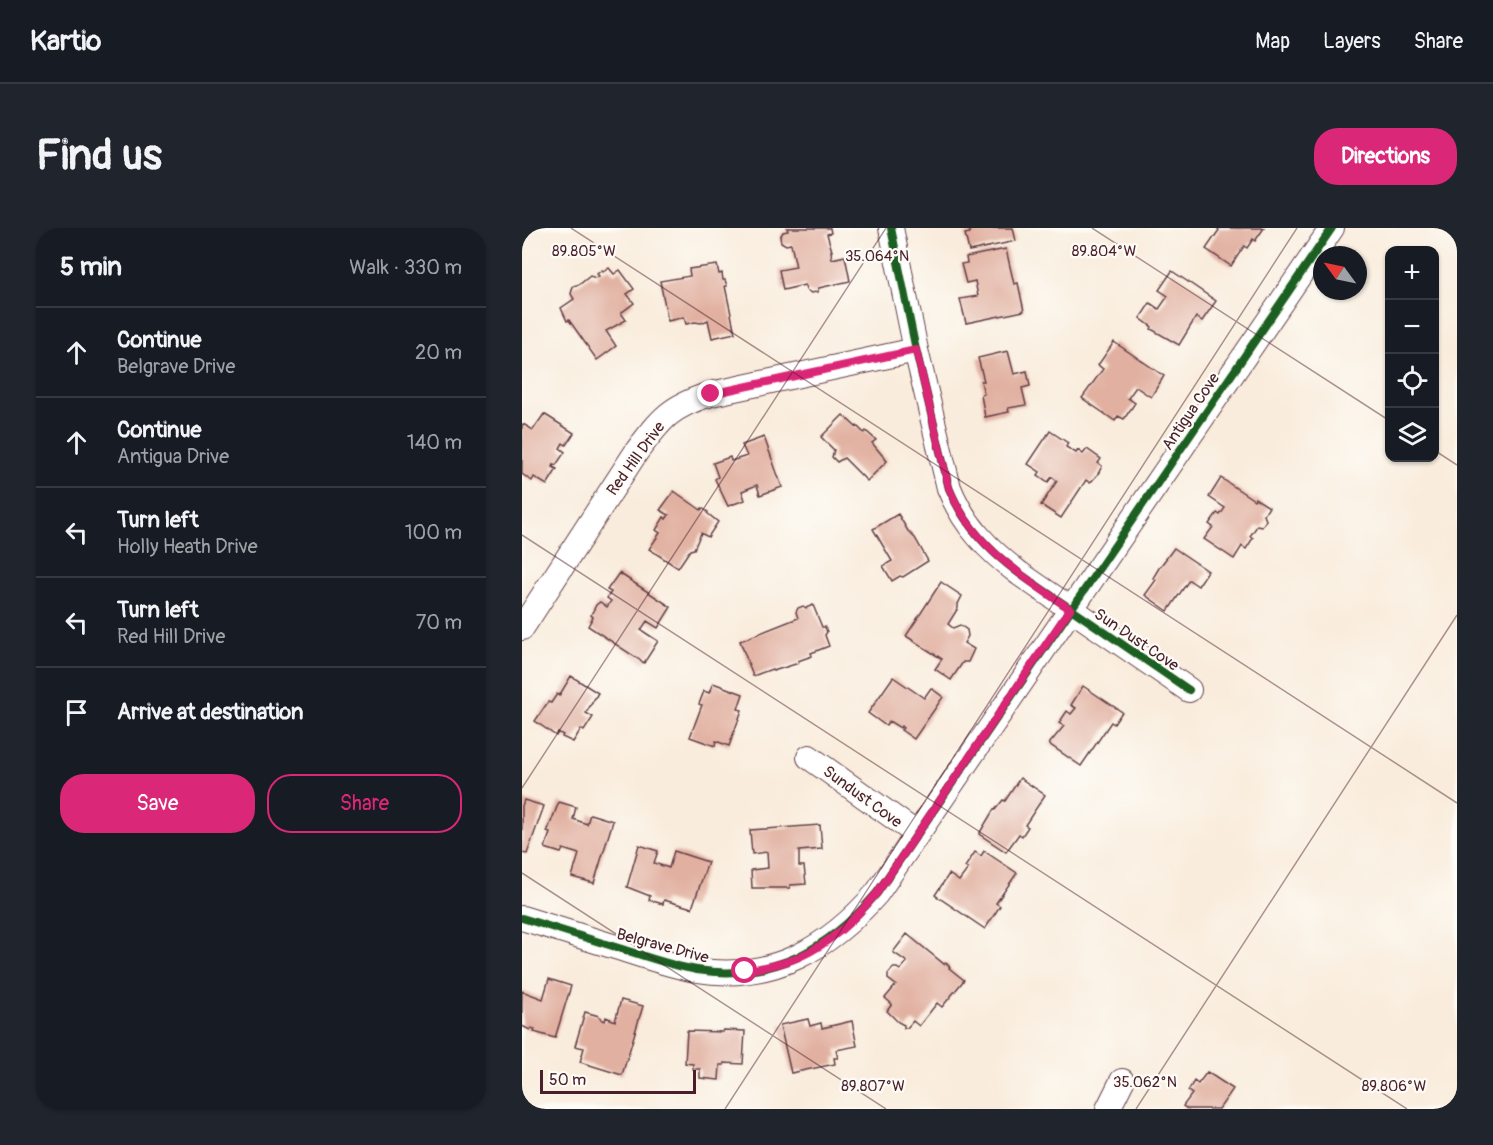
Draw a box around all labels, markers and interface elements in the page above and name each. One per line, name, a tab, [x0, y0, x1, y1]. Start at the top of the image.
text: Kartio	[30, 24, 101, 59]
text: Map	[1255, 28, 1290, 55]
text: Layers	[1323, 28, 1381, 55]
text: Share	[1414, 28, 1463, 55]
button: Directions	[1314, 128, 1457, 185]
text: Find us	[36, 130, 162, 182]
text: 89.805°W	[552, 242, 616, 261]
text: 89.804°W	[1072, 242, 1136, 261]
north arrow	[1313, 246, 1367, 300]
map controls	[1385, 246, 1439, 462]
button: +	[1385, 246, 1439, 300]
text: 35.064°N	[845, 247, 909, 266]
text: 5 min	[60, 251, 122, 283]
text: Walk · 330 m	[349, 255, 462, 280]
button: −	[1385, 300, 1439, 354]
text: Continue	[117, 326, 201, 354]
icon: ahead	[60, 336, 93, 369]
text: 20 m	[415, 340, 462, 365]
text: Belgrave Drive	[117, 354, 235, 379]
button: locate	[1385, 354, 1439, 408]
street label: Antigua Cove	[1158, 369, 1224, 454]
route end	[697, 380, 723, 406]
button: layers	[1385, 408, 1439, 462]
text: Continue	[117, 416, 201, 444]
street label: Red Hill Drive	[602, 418, 669, 500]
icon: ahead	[60, 426, 93, 459]
text: 140 m	[407, 430, 462, 455]
text: Antigua Drive	[117, 444, 229, 469]
text: Turn left	[117, 506, 199, 534]
icon: left	[60, 516, 93, 549]
text: 100 m	[405, 520, 462, 545]
text: Holly Heath Drive	[117, 534, 258, 559]
text: Turn left	[117, 596, 199, 624]
street label: Sun Dust Cove	[1090, 604, 1183, 676]
icon: left	[60, 606, 93, 639]
text: 70 m	[416, 610, 462, 635]
text: Red Hill Drive	[117, 624, 225, 649]
icon: arrive	[60, 696, 93, 729]
text: Arrive at destination	[117, 698, 303, 726]
street label: Sundust Cove	[819, 761, 906, 832]
button: Save	[60, 774, 255, 833]
button: Share	[267, 774, 462, 833]
street label: Belgrave Drive	[614, 924, 711, 968]
route start	[731, 957, 757, 983]
scale bar	[540, 1067, 696, 1094]
text: 50 m	[549, 1070, 586, 1090]
text: 35.062°N	[1113, 1073, 1177, 1092]
text: 89.807°W	[841, 1077, 905, 1096]
text: 89.806°W	[1362, 1077, 1426, 1096]

